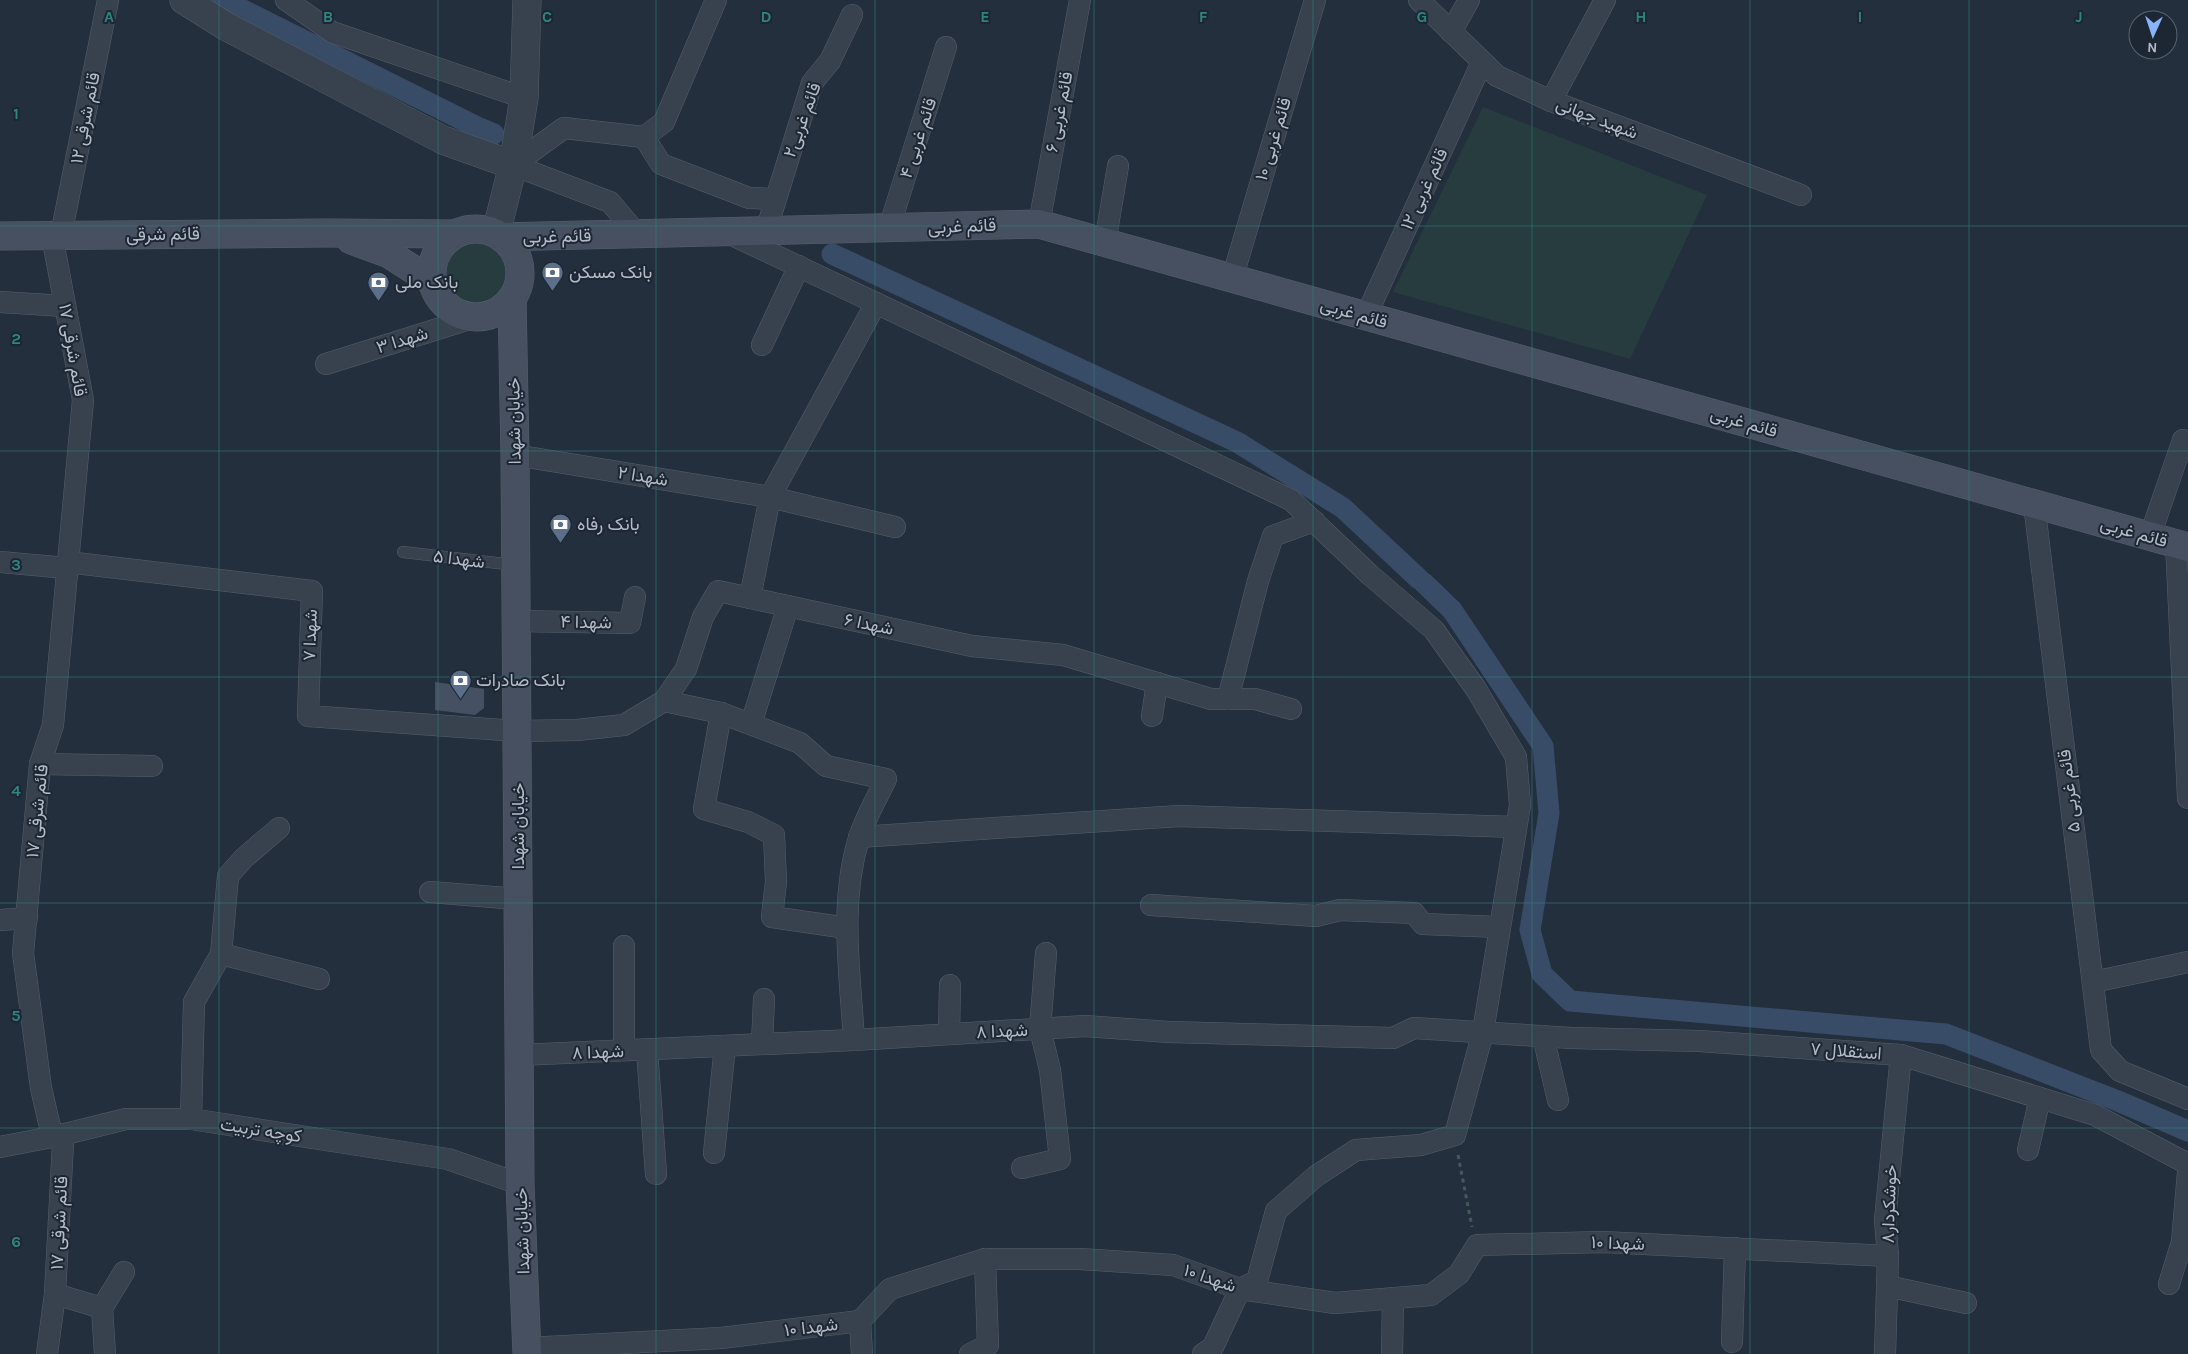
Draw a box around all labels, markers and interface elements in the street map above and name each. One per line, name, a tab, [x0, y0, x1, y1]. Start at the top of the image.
text: A	[104, 7, 114, 26]
text: B	[323, 7, 333, 26]
text: C	[542, 7, 552, 26]
text: D	[761, 7, 772, 26]
text: E	[980, 7, 990, 26]
text: F	[1199, 7, 1208, 26]
text: G	[1417, 7, 1427, 26]
text: H	[1635, 7, 1647, 26]
text: I	[1858, 7, 1862, 26]
text: J	[2075, 7, 2083, 26]
north arrow	[2128, 10, 2178, 60]
text: N	[2147, 39, 2158, 56]
street label: قائم شرقی ۱۲	[65, 70, 106, 166]
street label: قائم غربی ۶	[1040, 70, 1079, 154]
street label: ۲قائم غربی	[778, 80, 827, 161]
street label: شهید جهانی	[1553, 92, 1641, 144]
street label: قائم غربی ۴	[895, 95, 942, 181]
street label: قائم غربی ۱۰	[1250, 95, 1297, 184]
text: 1	[13, 104, 19, 123]
street label: قائم غربی ۱۲	[1396, 145, 1453, 234]
street label: قائم غربی	[927, 214, 997, 239]
street label: قائم شرقی	[126, 222, 200, 247]
street label: قائم غربی	[522, 224, 592, 249]
bank icon: بانک مسکن	[541, 260, 565, 291]
place label: بانک مسکن	[569, 261, 652, 283]
bank icon: بانک ملی	[367, 270, 391, 301]
place label: بانک ملی	[395, 271, 458, 293]
street label: قائم غربی	[1318, 293, 1390, 334]
street label: قائم شرقی ۱۷	[53, 302, 92, 398]
street label: شهدا ۳	[373, 322, 431, 358]
text: 2	[11, 329, 21, 348]
street label: خیابان شهدا	[502, 377, 526, 465]
street label: قائم غربی	[1708, 402, 1780, 443]
street label: شهدا ۲	[616, 461, 670, 491]
bank icon: بانک رفاه	[549, 512, 573, 543]
street label: قائم غربی	[2098, 512, 2170, 553]
place label: بانک رفاه	[577, 513, 640, 535]
street label: شهدا ۵	[432, 545, 486, 573]
text: 3	[11, 555, 21, 574]
street label: شهدا ۶	[842, 608, 896, 640]
street label: شهدا ۷	[298, 609, 322, 661]
street label: شهدا ۴	[560, 611, 612, 633]
bank icon: بانک صادرات	[448, 668, 472, 699]
place label: بانک صادرات	[476, 669, 566, 691]
street label: قائم غربی ۵	[2053, 748, 2086, 834]
street label: قائم شرقی ۱۷	[21, 763, 54, 859]
text: 4	[11, 781, 21, 800]
street label: خیابان شهدا	[507, 783, 529, 869]
text: 5	[11, 1006, 21, 1025]
street label: شهدا ۸	[976, 1019, 1028, 1043]
street label: استقلال ۷	[1810, 1038, 1882, 1064]
street label: شهدا ۸	[572, 1040, 624, 1064]
street label: کوچه تربیت	[218, 1113, 303, 1148]
street label: خوشکردار۸	[1877, 1164, 1901, 1244]
street label: قائم شرقی ۱۷	[46, 1175, 73, 1271]
street label: خیابان شهدا	[509, 1187, 535, 1275]
street label: شهدا ۱۰	[1591, 1231, 1645, 1255]
text: 6	[11, 1232, 21, 1251]
street label: شهدا ۱۰	[1181, 1259, 1239, 1297]
street label: شهدا ۱۰	[783, 1313, 839, 1341]

